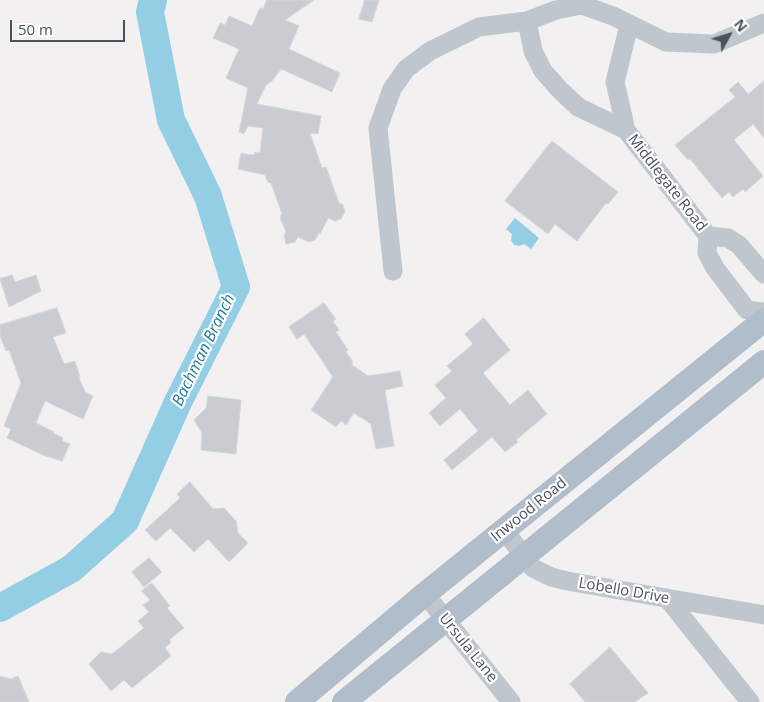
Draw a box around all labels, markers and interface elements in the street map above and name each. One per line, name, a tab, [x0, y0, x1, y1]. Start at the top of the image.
scale bar	[12, 10, 128, 42]
north arrow	[704, 10, 754, 60]
text: N	[730, 15, 752, 36]
text: 50 m	[18, 19, 53, 39]
street label: Middlegate Road	[624, 131, 710, 235]
water label: Bachman Branch	[169, 291, 239, 409]
street label: Inwood Road	[488, 474, 570, 546]
street label: Lobello Drive	[577, 574, 671, 608]
street label: Ursula Lane	[435, 610, 501, 686]

